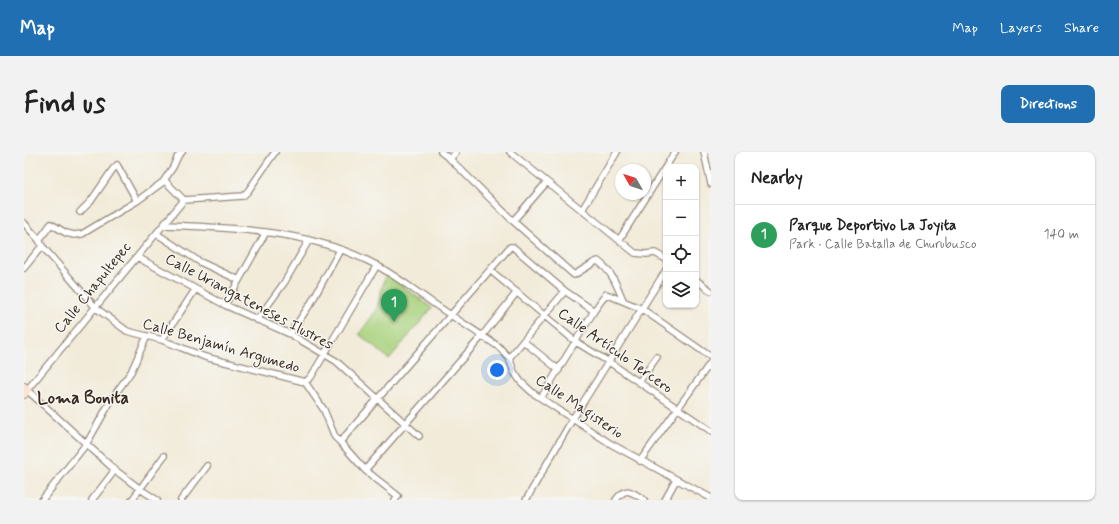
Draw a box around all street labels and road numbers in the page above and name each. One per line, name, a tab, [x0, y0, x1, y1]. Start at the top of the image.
street label: Calle Chapultepec	[50, 238, 136, 338]
street label: Calle Uriangateneses Ilustres	[161, 249, 337, 356]
street label: Calle Artículo Tercero	[554, 304, 676, 398]
street label: Calle Benjamín Argumedo	[140, 314, 302, 379]
street label: Calle Magisterio	[531, 370, 627, 445]

